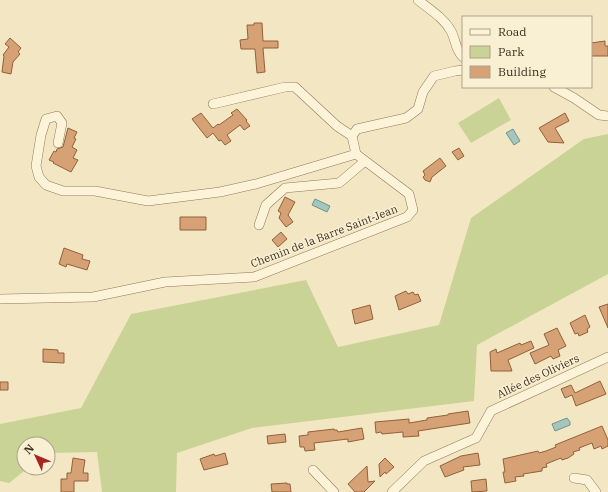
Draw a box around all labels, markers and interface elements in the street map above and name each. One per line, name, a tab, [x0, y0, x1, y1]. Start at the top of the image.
legend	[462, 16, 592, 88]
text: Road	[498, 24, 527, 39]
text: Park	[498, 44, 524, 59]
text: Building	[498, 64, 546, 79]
street label: Chemin de la Barre Saint-Jean	[248, 201, 400, 271]
street label: Allée des Oliviers	[495, 351, 581, 401]
north arrow	[16, 436, 56, 476]
text: N	[21, 441, 37, 457]

